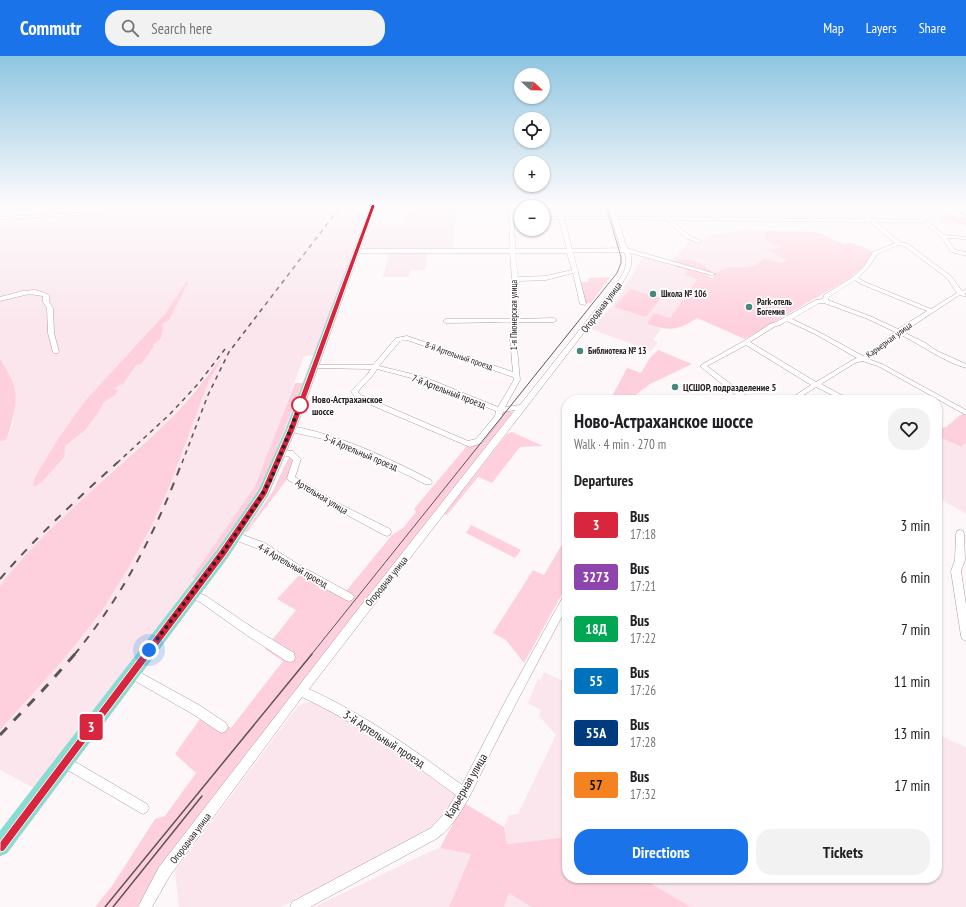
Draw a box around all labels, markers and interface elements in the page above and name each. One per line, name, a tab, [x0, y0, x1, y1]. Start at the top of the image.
search box	[105, 10, 385, 46]
text: Commutr	[20, 16, 81, 40]
icon: search	[119, 17, 141, 39]
text: Search here	[151, 19, 212, 38]
text: Map	[823, 19, 844, 37]
text: Layers	[866, 19, 897, 37]
text: Share	[919, 19, 946, 37]
north arrow	[514, 68, 550, 104]
map controls	[514, 68, 550, 236]
button: locate	[514, 112, 550, 148]
button: +	[514, 156, 550, 192]
button: −	[514, 200, 550, 236]
street label: 1-я Пионерская улица	[508, 279, 519, 350]
street label: Огородная улица	[578, 279, 625, 335]
place label: Школа № 106	[661, 288, 707, 299]
marker: Школа № 106	[648, 289, 658, 299]
place label: Park-отель Богемия	[757, 296, 792, 317]
marker: Park-отель Богемия	[744, 302, 754, 312]
street label: Карьерная улица	[864, 319, 914, 360]
street label: 8-й Артельный проезд	[424, 339, 494, 372]
place label: Библиотека № 13	[588, 345, 647, 356]
marker: Библиотека № 13	[575, 346, 585, 356]
street label: 7-й Артельный проезд	[410, 371, 488, 412]
place label: ЦСШОР, подразделение 5	[683, 381, 777, 394]
marker: ЦСШОР, подразделение 5	[670, 382, 680, 392]
place label: Ново-Астраханское шоссе	[312, 393, 383, 418]
marker: Ново-Астраханское шоссе	[291, 396, 309, 414]
button: heart	[888, 408, 930, 450]
text: Ново-Астраханское шоссе	[574, 409, 753, 433]
street label: 5-й Артельный проезд	[322, 431, 400, 474]
text: Walk · 4 min · 270 m	[574, 436, 666, 453]
text: Departures	[574, 471, 633, 490]
street label: Артельная улица	[293, 476, 350, 517]
text: Bus	[630, 507, 649, 526]
text: 3	[593, 516, 599, 534]
text: 3 min	[900, 516, 930, 535]
text: 17:18	[630, 526, 656, 543]
street label: 4-й Артельный проезд	[255, 540, 331, 591]
street label: Огородная улица	[362, 554, 410, 609]
text: Bus	[630, 559, 649, 578]
text: 3273	[583, 568, 609, 586]
text: 6 min	[900, 568, 930, 587]
text: 17:21	[630, 578, 656, 595]
text: Bus	[630, 611, 649, 630]
text: 18Д	[585, 620, 607, 638]
text: 7 min	[901, 620, 930, 639]
text: 17:22	[630, 630, 656, 647]
your location	[139, 640, 159, 660]
text: Bus	[630, 663, 649, 682]
text: 55	[589, 672, 603, 690]
text: 11 min	[894, 672, 930, 691]
text: 17:26	[630, 682, 656, 699]
street label: 3-й Артельный проезд	[341, 707, 429, 771]
line badge: 3	[78, 714, 104, 740]
text: Bus	[630, 715, 649, 734]
text: 3	[88, 718, 94, 736]
text: 55А	[586, 724, 606, 742]
text: 13 min	[894, 724, 930, 743]
text: 17:28	[630, 734, 656, 751]
street label: Карьерная улица	[441, 751, 490, 821]
text: Bus	[630, 767, 649, 786]
text: 57	[589, 776, 603, 794]
text: 17 min	[894, 776, 930, 795]
text: 17:32	[630, 786, 656, 803]
street label: Огородная улица	[167, 810, 214, 866]
button: Directions	[574, 829, 748, 875]
button: Tickets	[756, 829, 930, 875]

